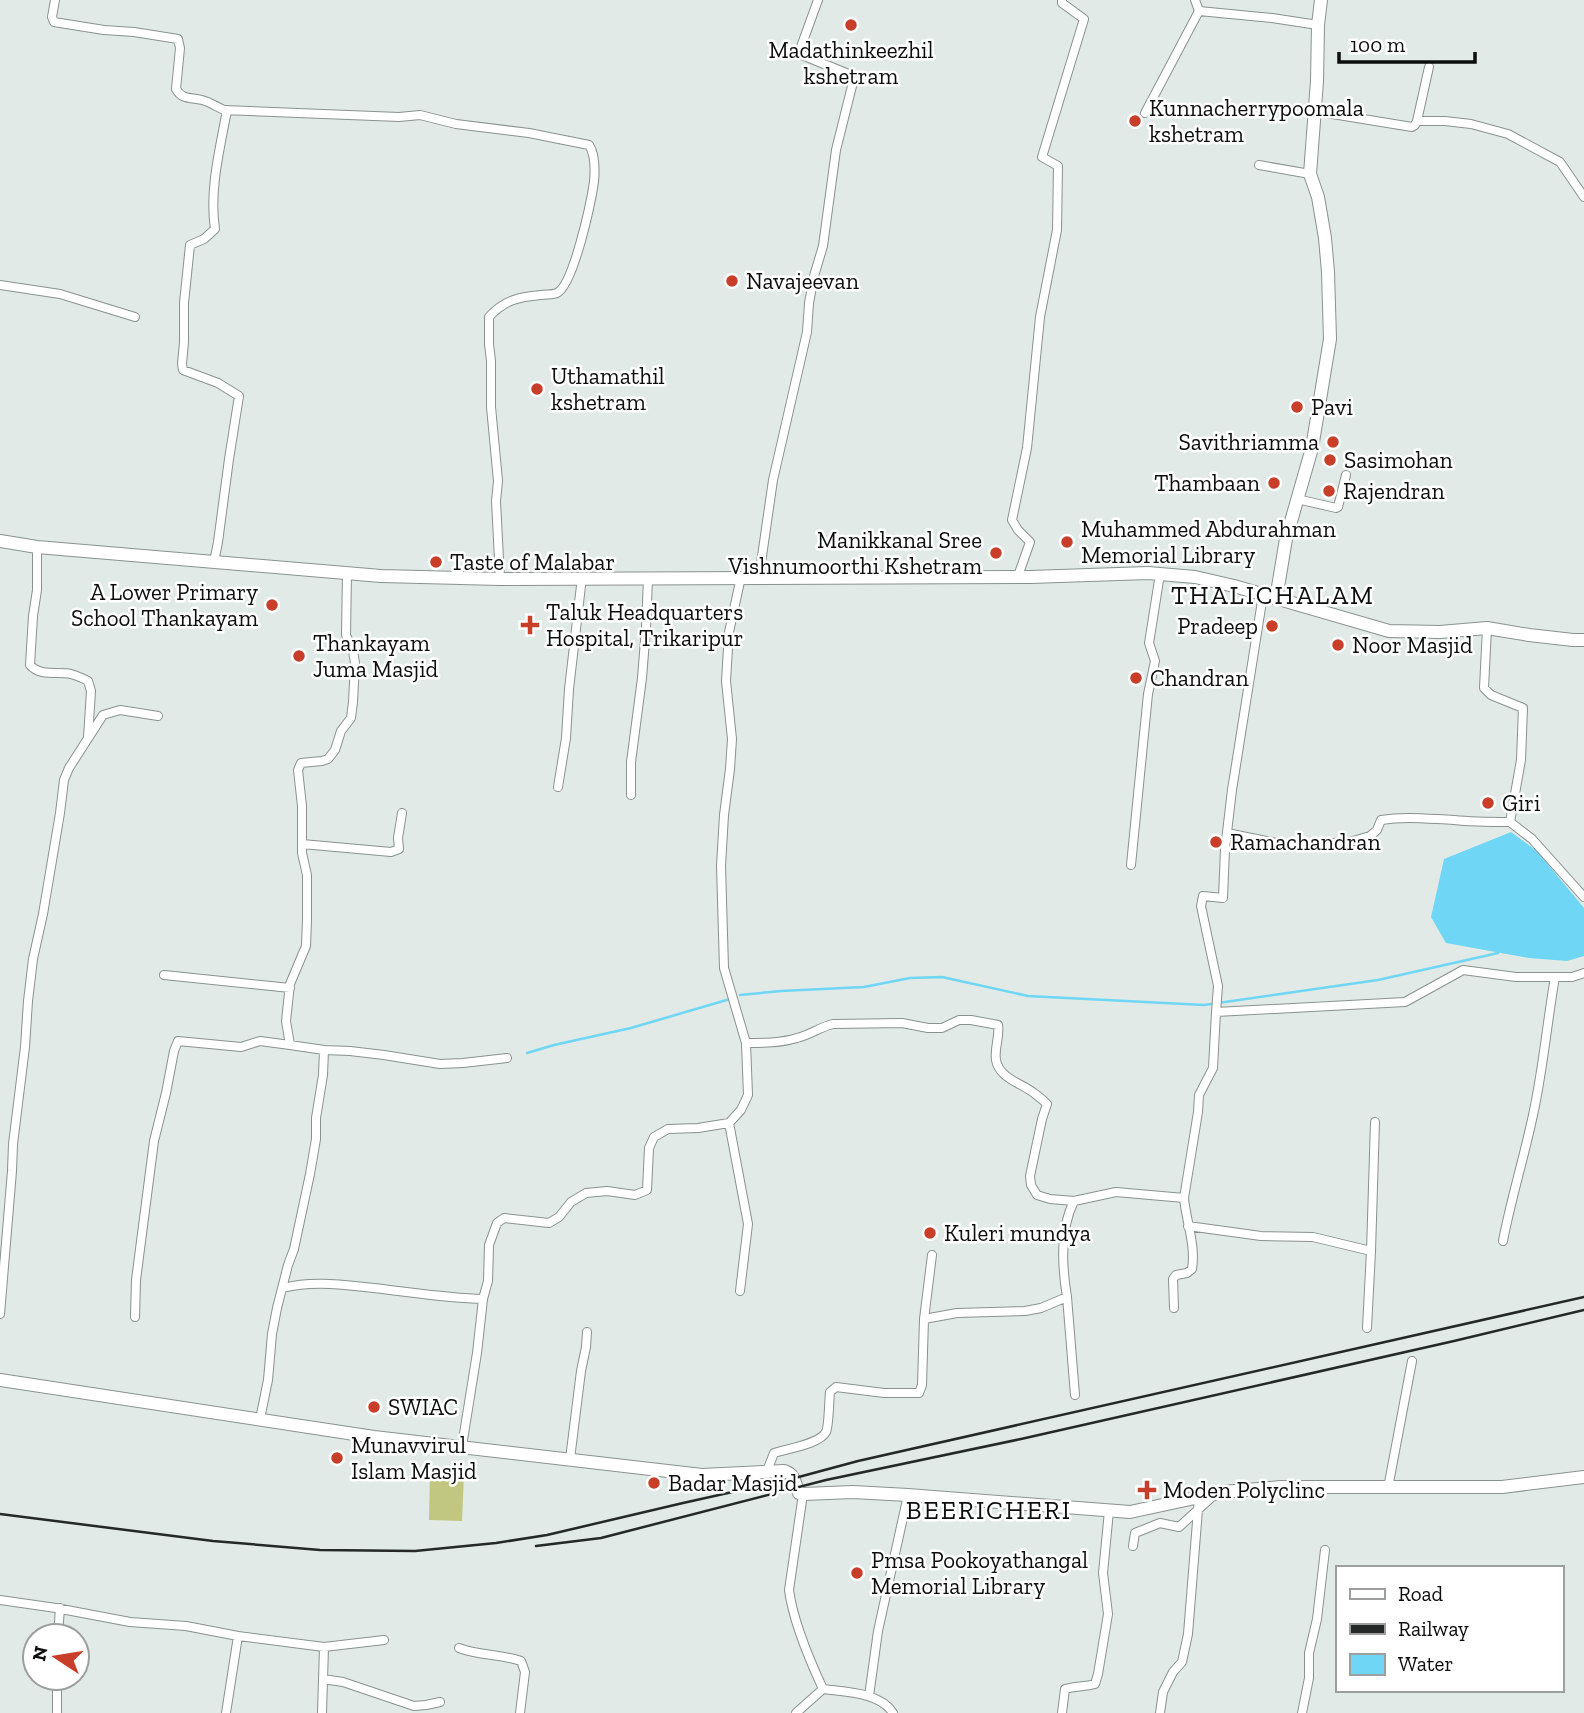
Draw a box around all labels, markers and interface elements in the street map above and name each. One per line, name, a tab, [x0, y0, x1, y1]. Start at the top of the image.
marker: Madathinkeezhil kshetram	[843, 17, 859, 33]
scale bar	[1339, 21, 1476, 65]
text: 100 m	[1350, 32, 1405, 57]
place label: Madathinkeezhil kshetram	[768, 36, 934, 90]
place label: Kunnacherrypoomala kshetram	[1149, 94, 1364, 148]
marker: Kunnacherrypoomala kshetram	[1127, 113, 1143, 129]
place label: Navajeevan	[746, 267, 859, 295]
marker: Navajeevan	[724, 273, 740, 289]
place label: Uthamathil kshetram	[551, 362, 665, 416]
marker: Uthamathil kshetram	[529, 381, 545, 397]
place label: Pavi	[1311, 393, 1353, 421]
marker: Pavi	[1289, 399, 1305, 415]
place label: Savithriamma	[1179, 428, 1319, 456]
marker: Savithriamma	[1325, 434, 1341, 450]
place label: Sasimohan	[1344, 446, 1453, 474]
marker: Sasimohan	[1322, 452, 1338, 468]
place label: Thambaan	[1154, 469, 1260, 497]
marker: Thambaan	[1266, 475, 1282, 491]
place label: Rajendran	[1343, 477, 1445, 505]
marker: Rajendran	[1321, 483, 1337, 499]
place label: Muhammed Abdurahman Memorial Library	[1081, 515, 1336, 569]
place label: Manikkanal Sree Vishnumoorthi Kshetram	[727, 526, 982, 580]
marker: Muhammed Abdurahman Memorial Library	[1059, 534, 1075, 550]
marker: Manikkanal Sree Vishnumoorthi Kshetram	[988, 545, 1004, 561]
place label: Taste of Malabar	[450, 548, 615, 576]
marker: Taste of Malabar	[428, 554, 444, 570]
place label: A Lower Primary School Thankayam	[71, 578, 258, 632]
district label: THALICHALAM	[1171, 579, 1375, 611]
marker: A Lower Primary School Thankayam	[264, 597, 280, 613]
place label: Taluk Headquarters Hospital, Trikaripur	[546, 598, 743, 652]
place label: Pradeep	[1177, 612, 1258, 640]
marker: Taluk Headquarters Hospital, Trikaripur	[520, 615, 540, 635]
marker: Pradeep	[1264, 618, 1280, 634]
place label: Thankayam Juma Masjid	[313, 629, 439, 683]
place label: Noor Masjid	[1352, 631, 1473, 659]
marker: Noor Masjid	[1330, 637, 1346, 653]
marker: Thankayam Juma Masjid	[291, 648, 307, 664]
place label: Chandran	[1150, 664, 1249, 692]
marker: Chandran	[1128, 670, 1144, 686]
place label: Giri	[1502, 789, 1540, 817]
marker: Giri	[1480, 795, 1496, 811]
place label: Ramachandran	[1230, 828, 1381, 856]
marker: Ramachandran	[1208, 834, 1224, 850]
place label: Kuleri mundya	[944, 1219, 1091, 1247]
marker: Kuleri mundya	[922, 1225, 938, 1241]
place label: SWIAC	[388, 1393, 458, 1421]
marker: SWIAC	[366, 1399, 382, 1415]
place label: Munavvirul Islam Masjid	[351, 1431, 477, 1485]
marker: Munavvirul Islam Masjid	[329, 1450, 345, 1466]
place label: Badar Masjid	[668, 1469, 798, 1497]
marker: Badar Masjid	[646, 1475, 662, 1491]
place label: Moden Polyclinc	[1163, 1476, 1325, 1504]
marker: Moden Polyclinc	[1137, 1480, 1157, 1500]
district label: BEERICHERI	[906, 1494, 1072, 1526]
place label: Pmsa Pookoyathangal Memorial Library	[871, 1546, 1088, 1600]
marker: Pmsa Pookoyathangal Memorial Library	[849, 1565, 865, 1581]
legend	[1336, 1566, 1563, 1692]
text: Road	[1398, 1581, 1444, 1606]
text: Railway	[1398, 1616, 1469, 1641]
north arrow	[21, 1622, 91, 1692]
text: N	[27, 1644, 53, 1663]
text: Water	[1398, 1651, 1453, 1676]

